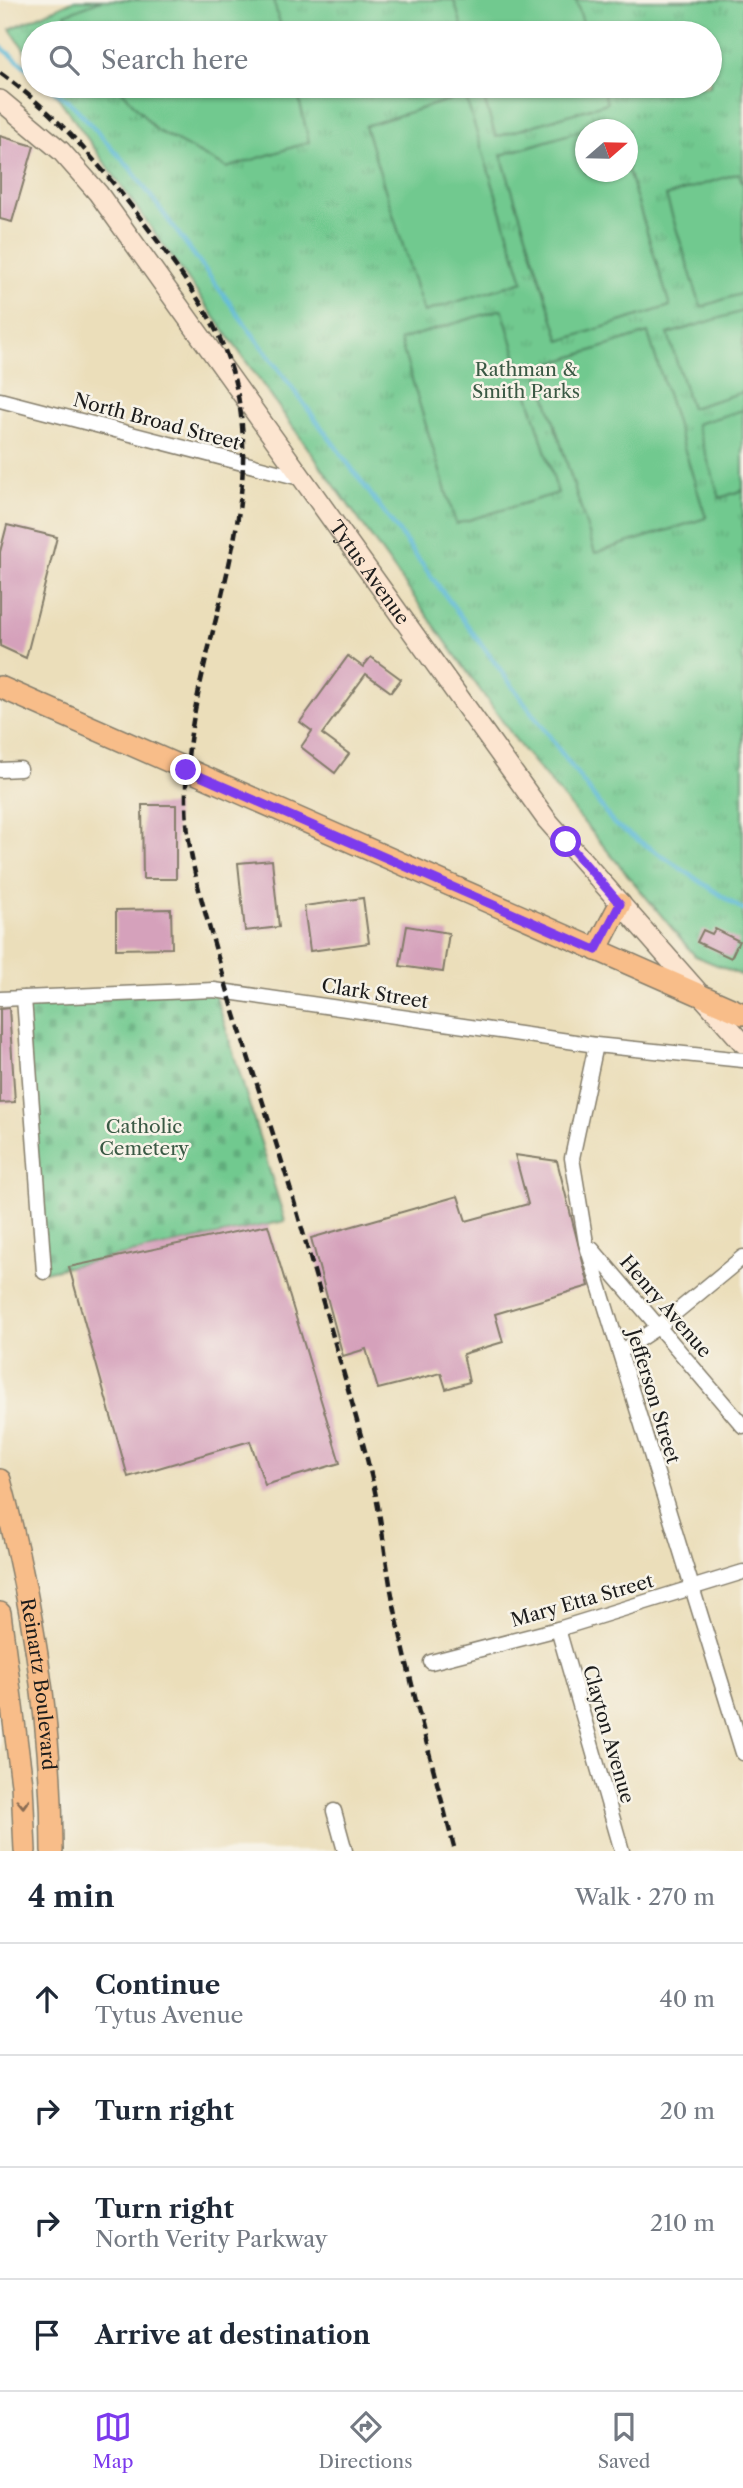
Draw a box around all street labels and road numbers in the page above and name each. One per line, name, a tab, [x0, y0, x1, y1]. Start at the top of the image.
street label: North Broad Street	[71, 388, 243, 455]
street label: Tytus Avenue	[324, 516, 414, 629]
street label: Clark Street	[320, 974, 430, 1013]
street label: Henry Avenue	[615, 1250, 716, 1362]
street label: Jefferson Street	[621, 1323, 685, 1466]
street label: Mary Etta Street	[508, 1569, 656, 1632]
street label: Reinartz Boulevard	[16, 1596, 60, 1771]
street label: Clayton Avenue	[578, 1662, 639, 1806]

